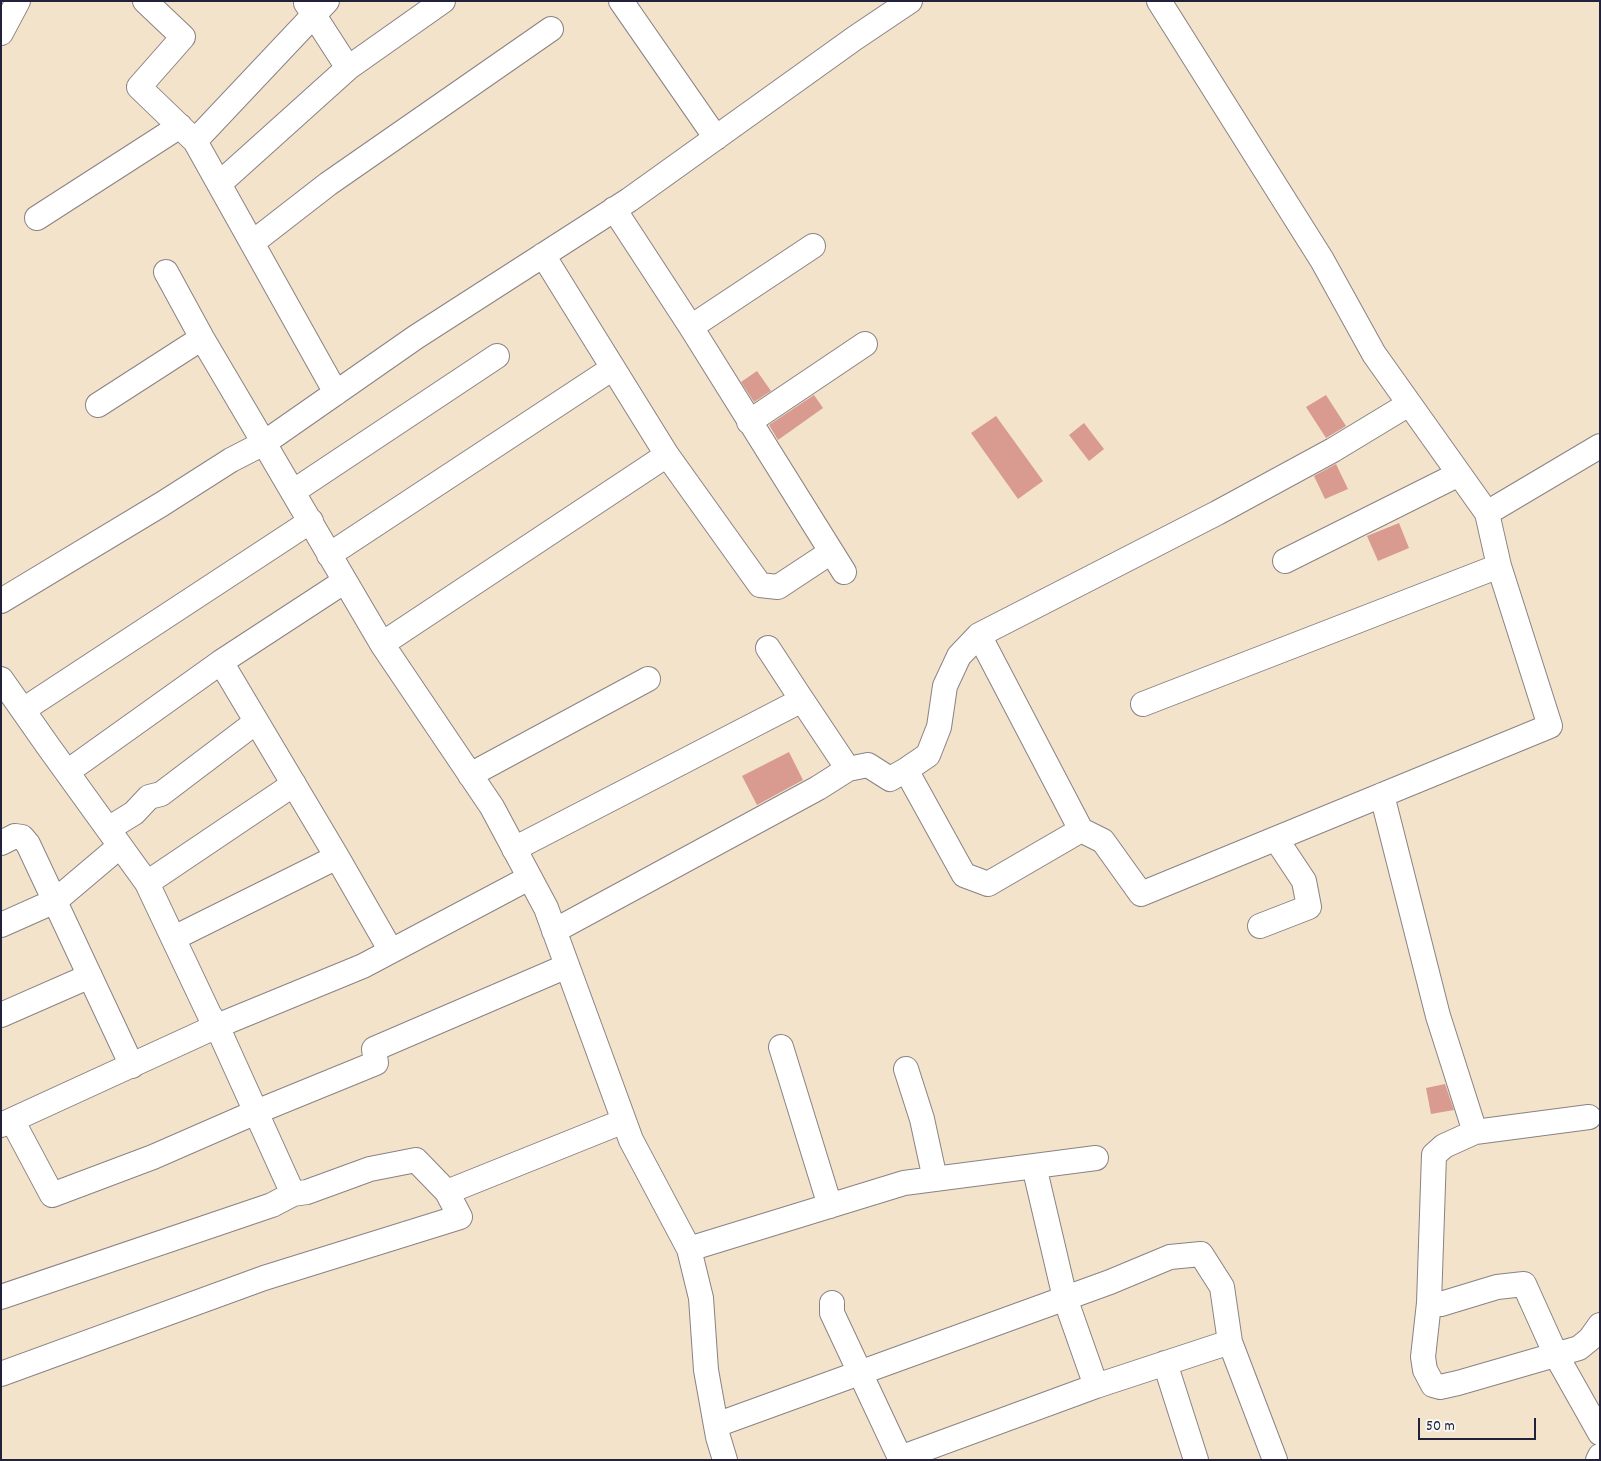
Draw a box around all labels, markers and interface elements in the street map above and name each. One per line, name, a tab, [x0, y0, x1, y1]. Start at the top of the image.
scale bar	[1421, 1408, 1538, 1440]
text: 50 m	[1426, 1416, 1455, 1438]

